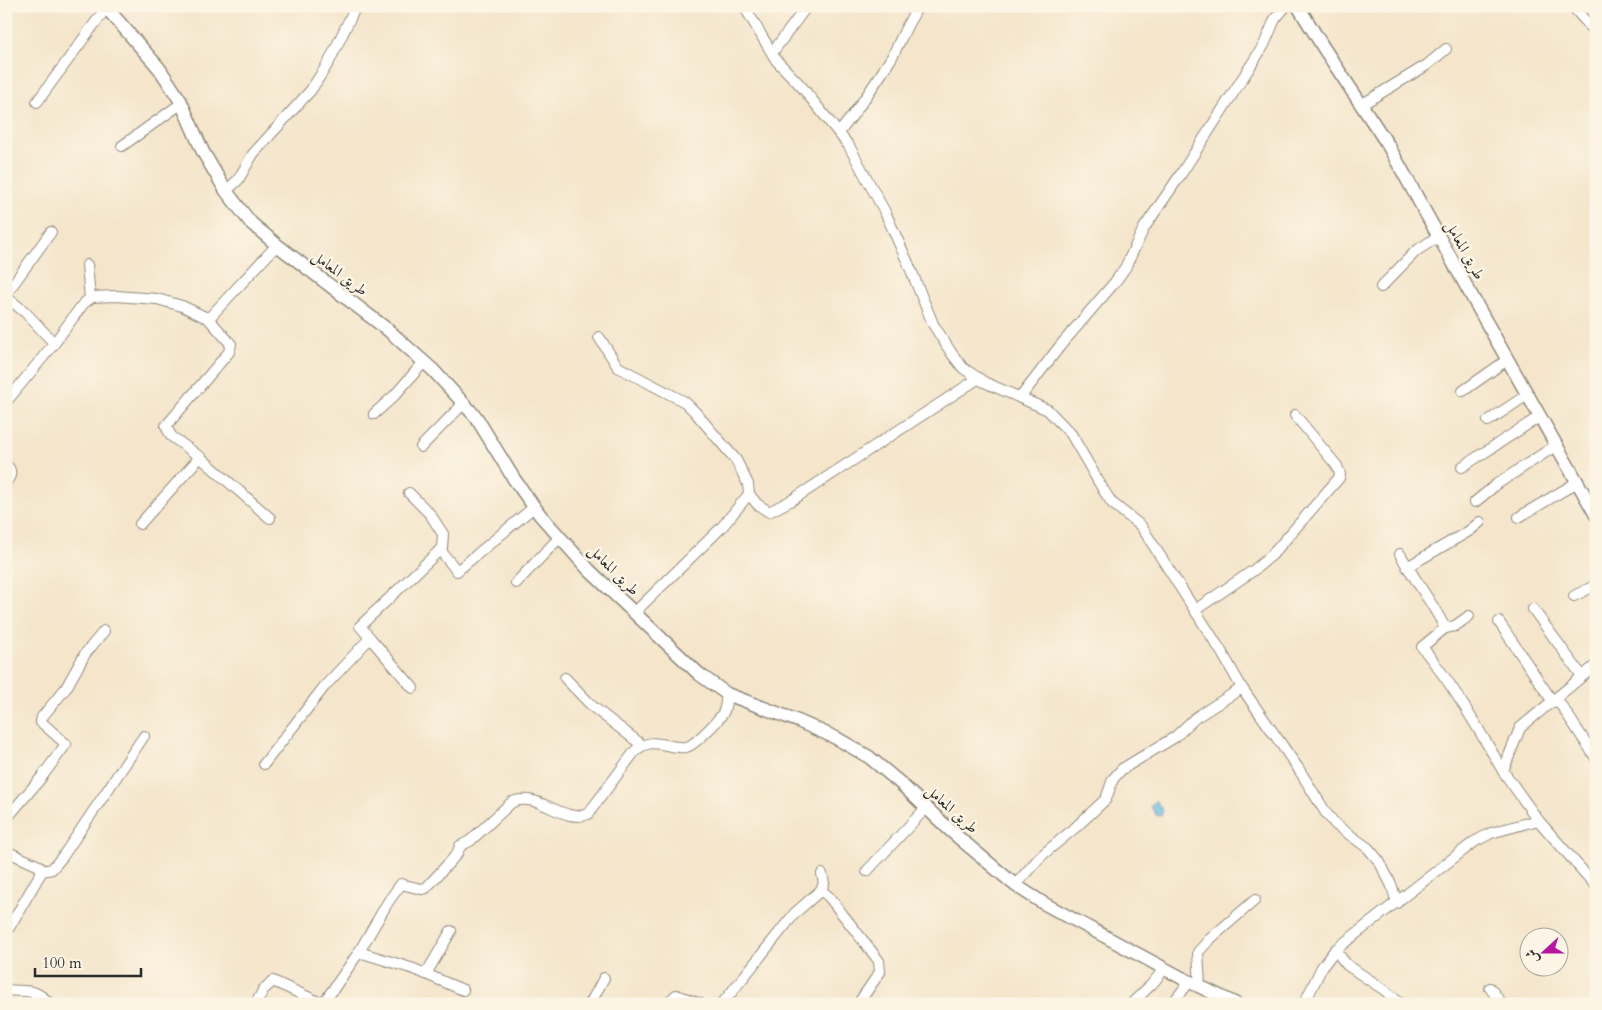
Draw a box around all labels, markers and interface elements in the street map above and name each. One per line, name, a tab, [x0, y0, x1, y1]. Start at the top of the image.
street label: طريق المعامل	[1440, 217, 1489, 284]
street label: طريق المعامل	[308, 246, 372, 301]
street label: طريق المعامل	[583, 540, 644, 601]
street label: طريق المعامل	[921, 780, 983, 839]
north arrow	[1520, 928, 1570, 978]
scale bar	[35, 945, 141, 977]
text: ش	[1521, 946, 1544, 966]
text: 100 m	[42, 953, 82, 973]

